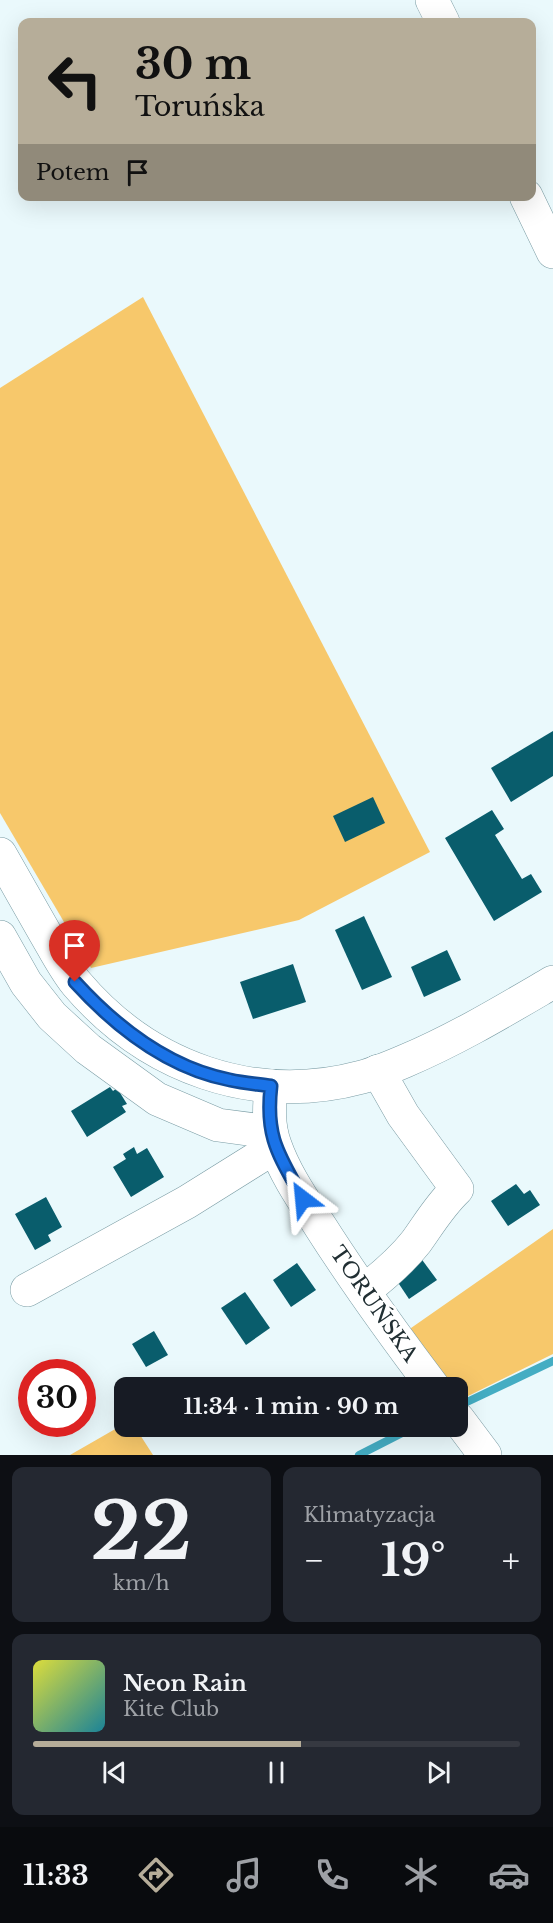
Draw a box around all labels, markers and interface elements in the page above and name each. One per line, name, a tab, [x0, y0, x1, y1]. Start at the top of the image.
text: 30 m	[135, 38, 251, 90]
icon: left	[36, 42, 114, 120]
text: Toruńska	[135, 90, 265, 123]
icon: arrive	[121, 156, 154, 189]
text: Potem	[36, 159, 109, 186]
pin	[49, 920, 100, 982]
icon: arrive	[58, 929, 91, 962]
position arrow	[271, 1167, 335, 1231]
street label: TORUŃSKA	[325, 1241, 424, 1368]
speed limit sign: 30	[18, 1359, 96, 1437]
text: 11:34 · 1 min · 90 m	[183, 1393, 399, 1420]
text: 22	[90, 1483, 192, 1580]
text: Klimatyzacja	[304, 1503, 435, 1527]
text: 19°	[381, 1532, 446, 1588]
text: −	[304, 1540, 324, 1581]
text: +	[502, 1540, 520, 1581]
text: km/h	[113, 1571, 170, 1595]
text: Neon Rain	[123, 1670, 247, 1697]
text: Kite Club	[123, 1697, 219, 1721]
icon: previous	[98, 1756, 131, 1789]
icon: pause	[260, 1756, 293, 1789]
icon: next	[422, 1756, 455, 1789]
icon: directions	[135, 1854, 177, 1896]
icon: music	[223, 1854, 265, 1896]
icon: phone	[311, 1854, 353, 1896]
icon: climate	[400, 1854, 442, 1896]
icon: car	[488, 1854, 530, 1896]
text: 11:33	[23, 1859, 89, 1892]

